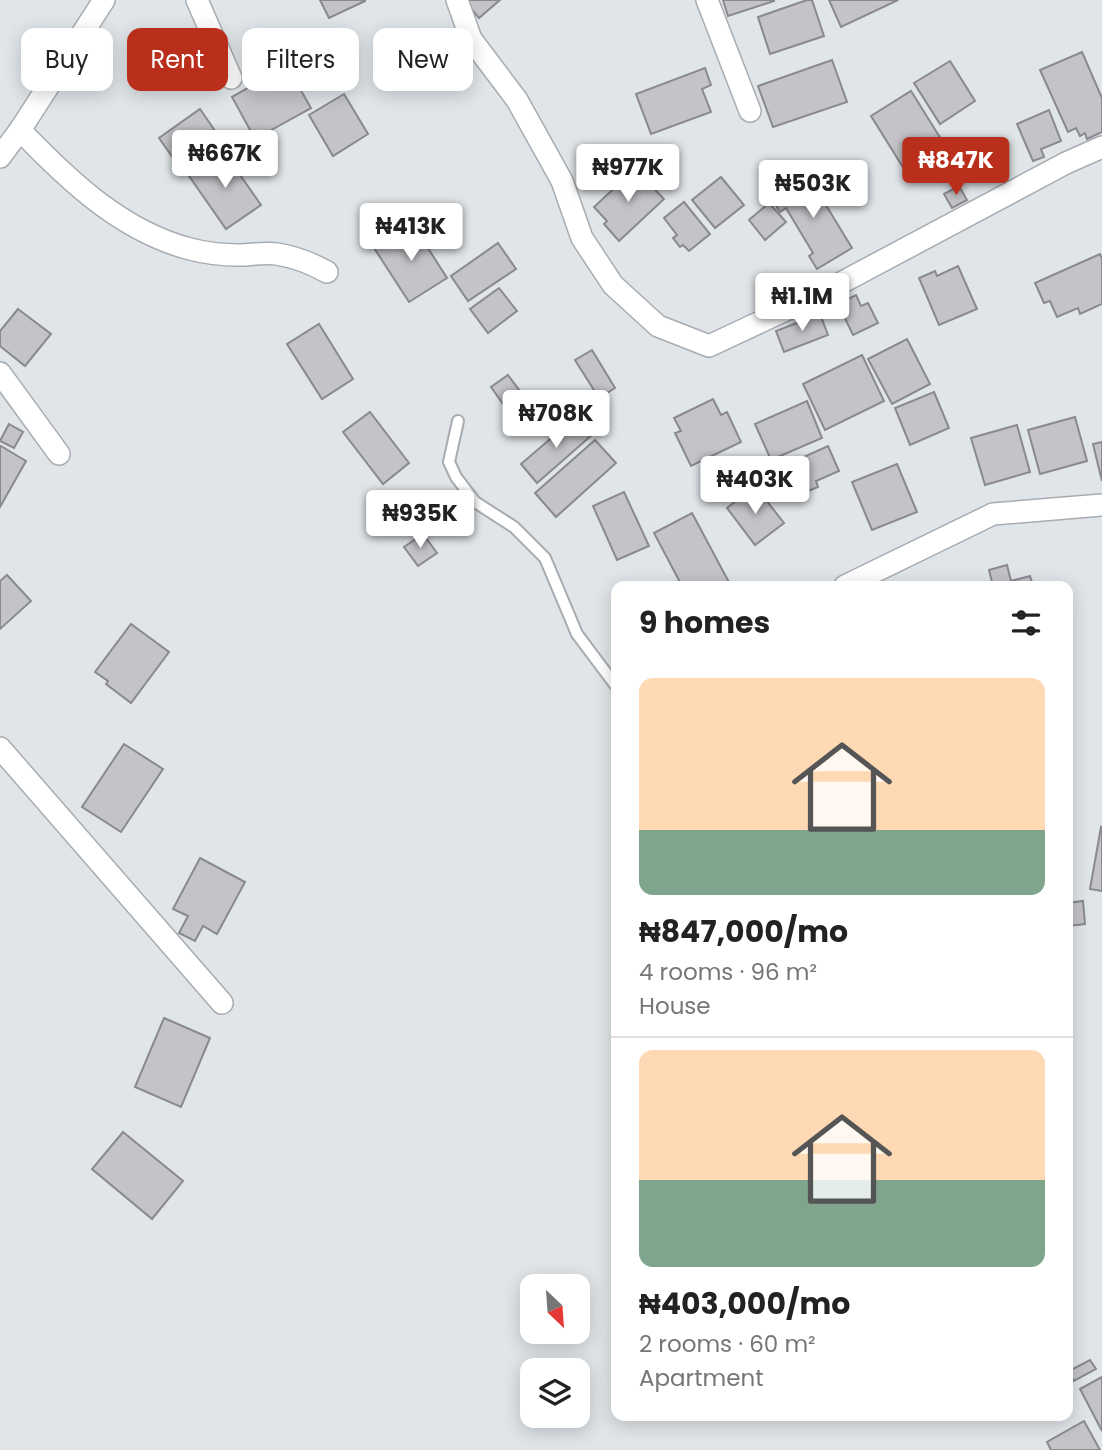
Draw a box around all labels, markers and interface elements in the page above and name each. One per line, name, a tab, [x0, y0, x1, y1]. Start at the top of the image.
chip: Buy	[21, 28, 113, 91]
chip: Rent	[127, 28, 228, 91]
chip: Filters	[242, 28, 359, 91]
chip: New	[373, 28, 473, 91]
pin: ₦667K	[176, 130, 274, 190]
text: ₦667K	[188, 137, 262, 169]
pin: ₦847K	[907, 138, 1005, 197]
pin: ₦977K	[579, 144, 677, 204]
text: ₦847K	[918, 144, 994, 176]
text: ₦977K	[592, 151, 664, 183]
pin: ₦503K	[764, 160, 862, 220]
text: ₦503K	[775, 167, 851, 199]
pin: ₦413K	[362, 204, 460, 263]
text: ₦413K	[376, 210, 446, 242]
pin: ₦1.1M	[753, 274, 851, 333]
text: ₦1.1M	[771, 280, 833, 312]
pin: ₦708K	[507, 391, 605, 450]
text: ₦708K	[519, 397, 593, 429]
pin: ₦403K	[706, 456, 804, 516]
text: ₦403K	[716, 463, 794, 495]
pin: ₦935K	[371, 490, 469, 550]
text: ₦935K	[382, 497, 458, 529]
text: 9 homes	[639, 601, 770, 644]
icon: filters	[1007, 604, 1045, 642]
icon: home	[779, 724, 905, 850]
text: ₦847,000/mo	[639, 910, 848, 953]
text: 4 rooms · 96 m²	[639, 956, 817, 988]
text: House	[639, 990, 711, 1022]
icon: home	[779, 1096, 905, 1222]
north arrow	[520, 1274, 590, 1344]
map controls	[520, 1274, 590, 1428]
text: ₦403,000/mo	[639, 1282, 850, 1325]
text: 2 rooms · 60 m²	[639, 1328, 816, 1360]
button: layers	[520, 1358, 590, 1428]
text: Apartment	[639, 1362, 764, 1394]

